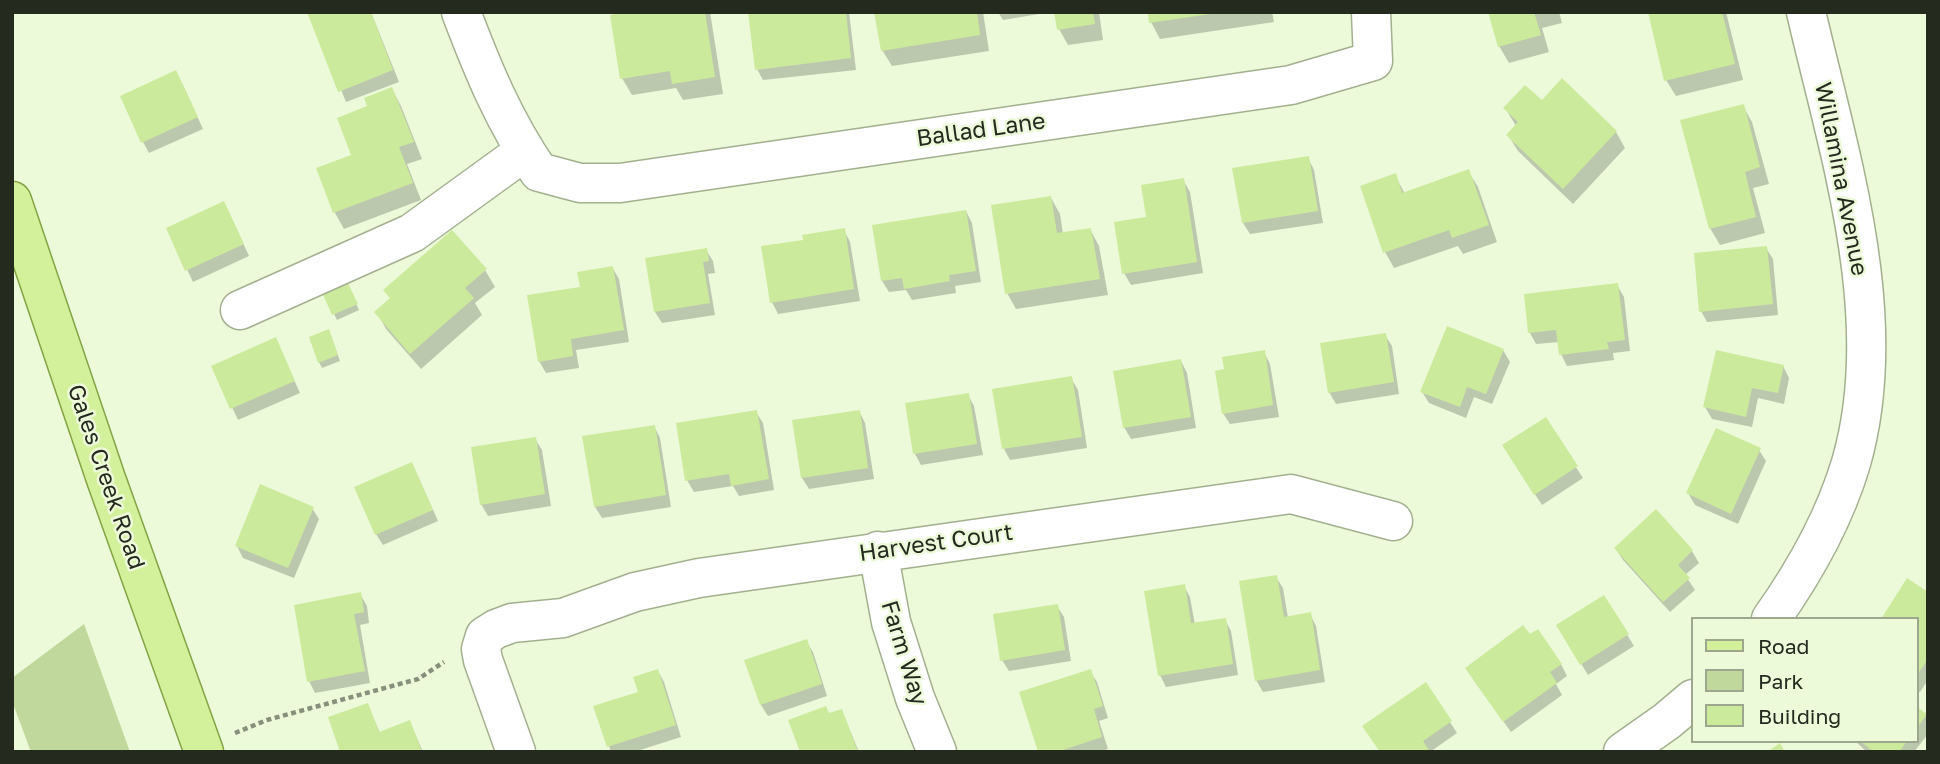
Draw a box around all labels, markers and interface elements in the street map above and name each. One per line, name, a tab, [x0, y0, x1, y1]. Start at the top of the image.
street label: Willamina Avenue	[1809, 80, 1873, 278]
street label: Ballad Lane	[915, 107, 1047, 153]
street label: Gales Creek Road	[61, 381, 151, 573]
street label: Harvest Court	[857, 519, 1015, 567]
street label: Farm Way	[875, 597, 933, 709]
legend	[1692, 617, 1919, 743]
text: Road	[1758, 633, 1809, 659]
text: Park	[1758, 668, 1803, 694]
text: Building	[1758, 703, 1841, 729]

